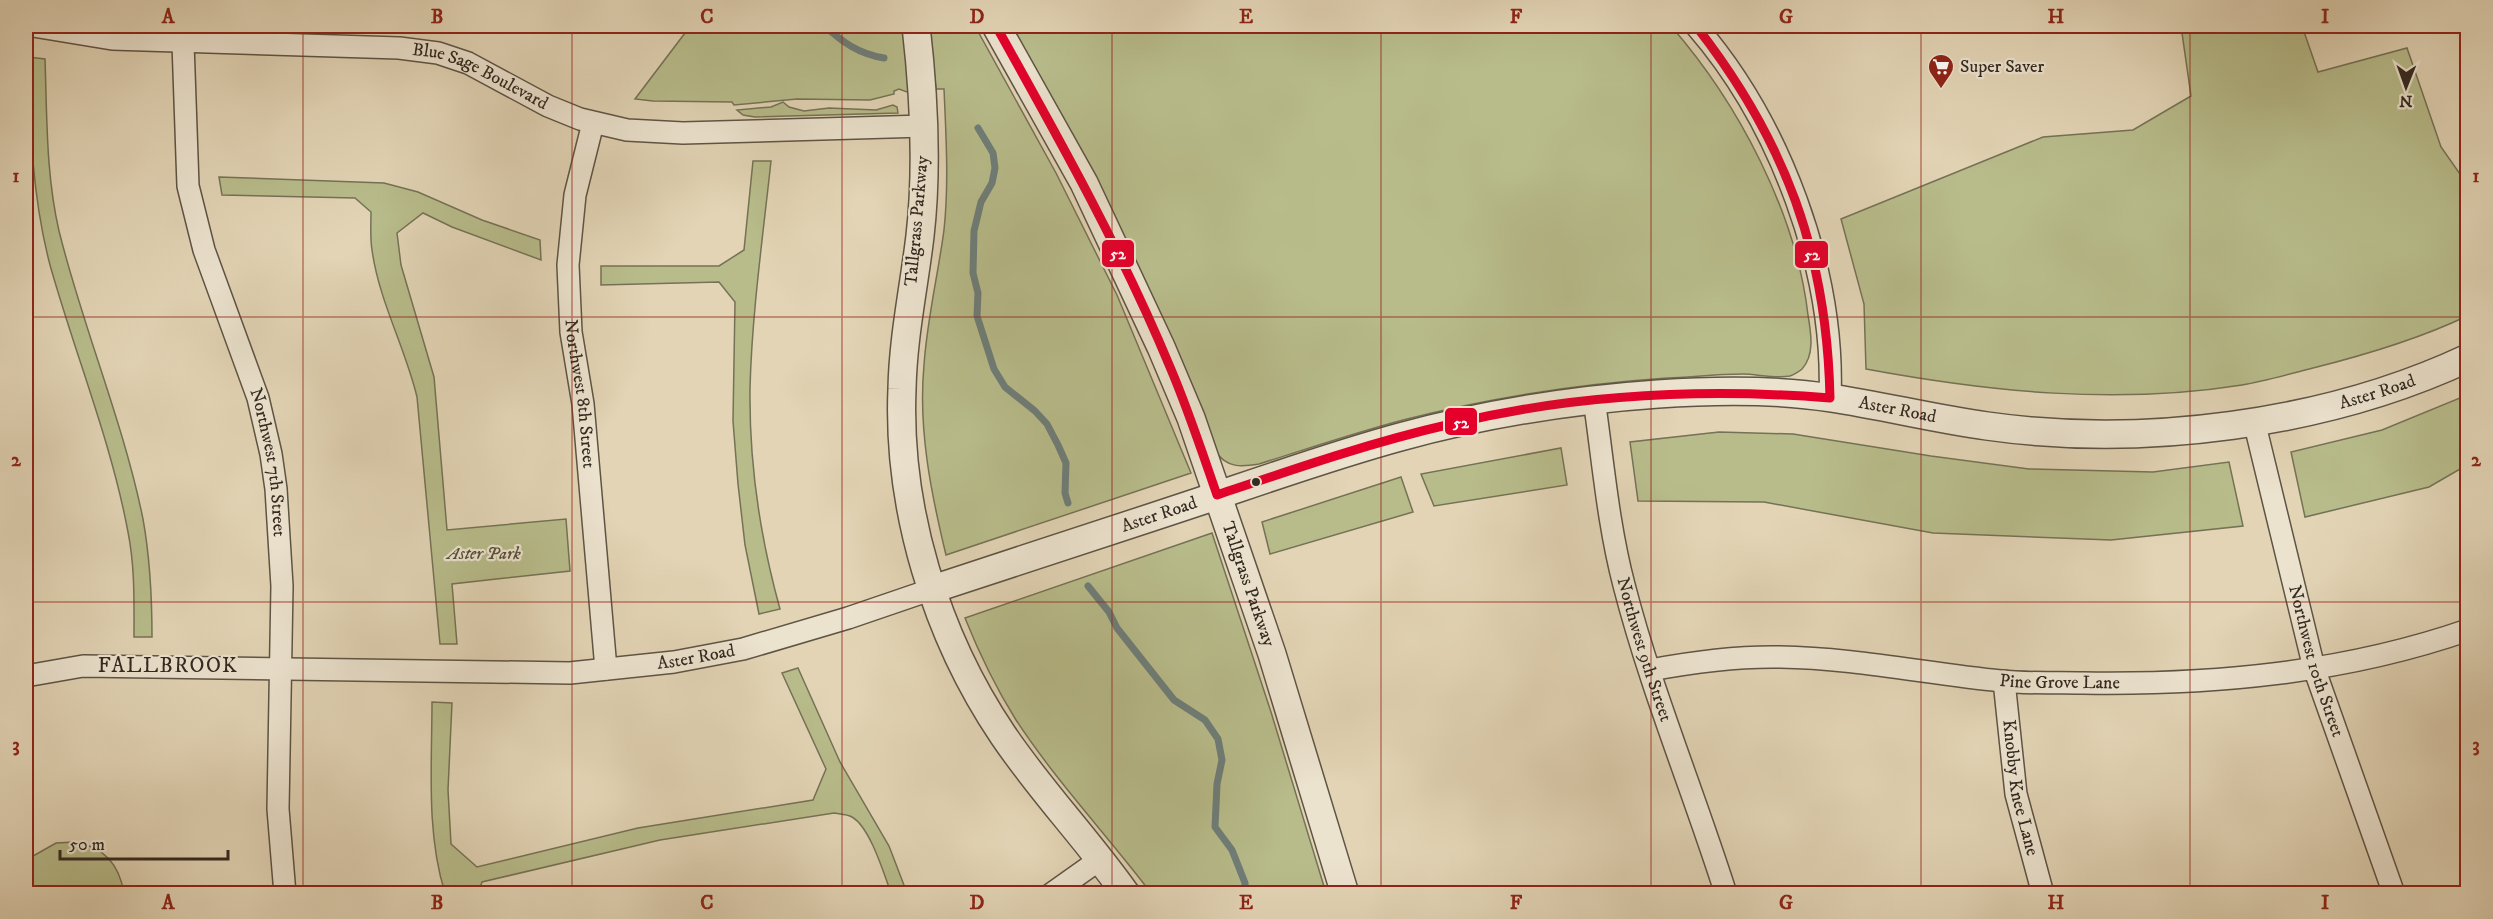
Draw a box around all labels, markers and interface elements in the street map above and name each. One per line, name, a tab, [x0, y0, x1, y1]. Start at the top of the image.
text: A	[161, 5, 176, 30]
text: B	[431, 5, 443, 30]
text: C	[700, 5, 714, 30]
text: D	[970, 5, 985, 30]
text: E	[1239, 5, 1253, 30]
text: F	[1510, 5, 1523, 30]
text: G	[1779, 5, 1793, 30]
text: H	[2048, 5, 2065, 30]
text: I	[2321, 5, 2329, 30]
street label: Blue Sage Boulevard	[411, 39, 552, 115]
supermarket icon: Super Saver	[1926, 52, 1956, 90]
place label: Super Saver	[1960, 56, 2045, 78]
north arrow	[2376, 57, 2436, 117]
text: N	[2399, 91, 2412, 111]
street label: Tallgrass Parkway	[900, 155, 934, 287]
text: 1	[12, 164, 20, 189]
text: 1	[2472, 164, 2480, 189]
line badge: 52	[1101, 239, 1135, 268]
line badge: 52	[1794, 240, 1829, 269]
text: 52	[1109, 244, 1127, 264]
text: 52	[1803, 245, 1821, 265]
street label: Northwest 8th Street	[559, 319, 600, 469]
street label: Aster Road	[2337, 370, 2418, 415]
street label: Northwest 7th Street	[244, 385, 290, 538]
street label: Aster Road	[1857, 392, 1938, 428]
line badge: 52	[1444, 407, 1478, 436]
text: 52	[1452, 413, 1470, 433]
text: 2	[11, 448, 22, 473]
text: 2	[2471, 448, 2482, 473]
unlabelled marker	[1250, 476, 1262, 488]
street label: Aster Road	[1118, 492, 1200, 538]
street label: Tallgrass Parkway	[1216, 519, 1280, 650]
park label: Aster Park	[445, 543, 521, 565]
street label: Northwest 9th Street	[1611, 575, 1677, 725]
street label: Northwest 10th Street	[2283, 583, 2349, 740]
street label: Aster Road	[656, 640, 737, 675]
district label: FALLBROOK	[98, 653, 238, 679]
street label: Pine Grove Lane	[1998, 670, 2120, 694]
street label: Knobby Knee Lane	[1997, 718, 2043, 858]
text: 3	[12, 733, 20, 758]
text: 3	[2472, 733, 2480, 758]
scale bar	[60, 823, 228, 861]
text: 50 m	[69, 834, 105, 856]
text: A	[161, 891, 176, 916]
text: B	[431, 891, 443, 916]
text: C	[700, 891, 714, 916]
text: D	[970, 891, 985, 916]
text: E	[1239, 891, 1253, 916]
text: F	[1510, 891, 1523, 916]
text: G	[1779, 891, 1793, 916]
text: H	[2048, 891, 2065, 916]
text: I	[2321, 891, 2329, 916]

